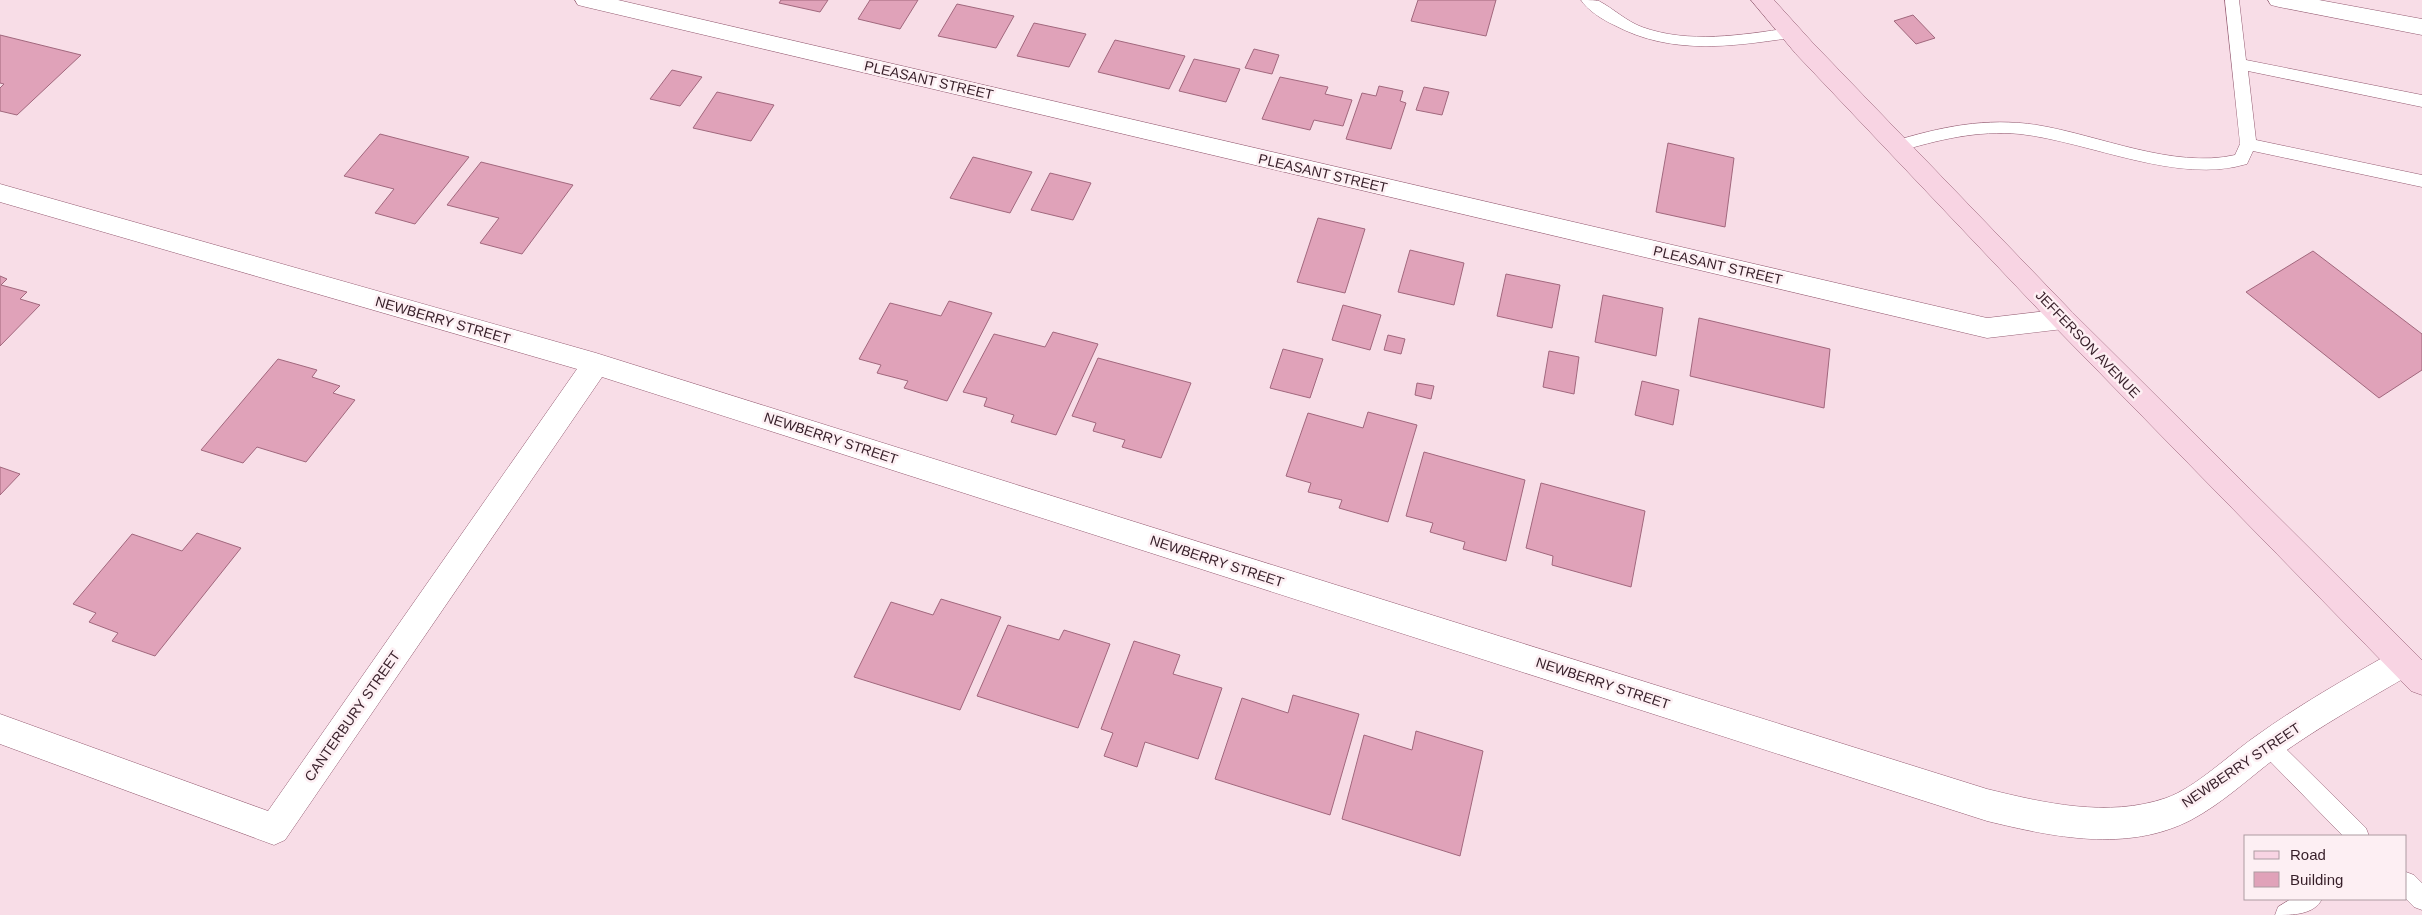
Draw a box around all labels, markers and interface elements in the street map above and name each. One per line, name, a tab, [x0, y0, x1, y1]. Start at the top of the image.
street label: PLEASANT STREET	[863, 57, 996, 103]
street label: PLEASANT STREET	[1257, 150, 1390, 196]
street label: PLEASANT STREET	[1652, 242, 1785, 288]
street label: JEFFERSON AVENUE	[2033, 287, 2143, 401]
street label: NEWBERRY STREET	[374, 293, 513, 347]
street label: NEWBERRY STREET	[762, 409, 900, 467]
street label: NEWBERRY STREET	[1148, 532, 1286, 590]
street label: CANTERBURY STREET	[301, 648, 403, 784]
street label: NEWBERRY STREET	[1534, 654, 1672, 712]
street label: NEWBERRY STREET	[2179, 719, 2304, 811]
legend	[2244, 835, 2407, 900]
text: Road	[2290, 846, 2326, 863]
text: Building	[2290, 871, 2343, 888]

